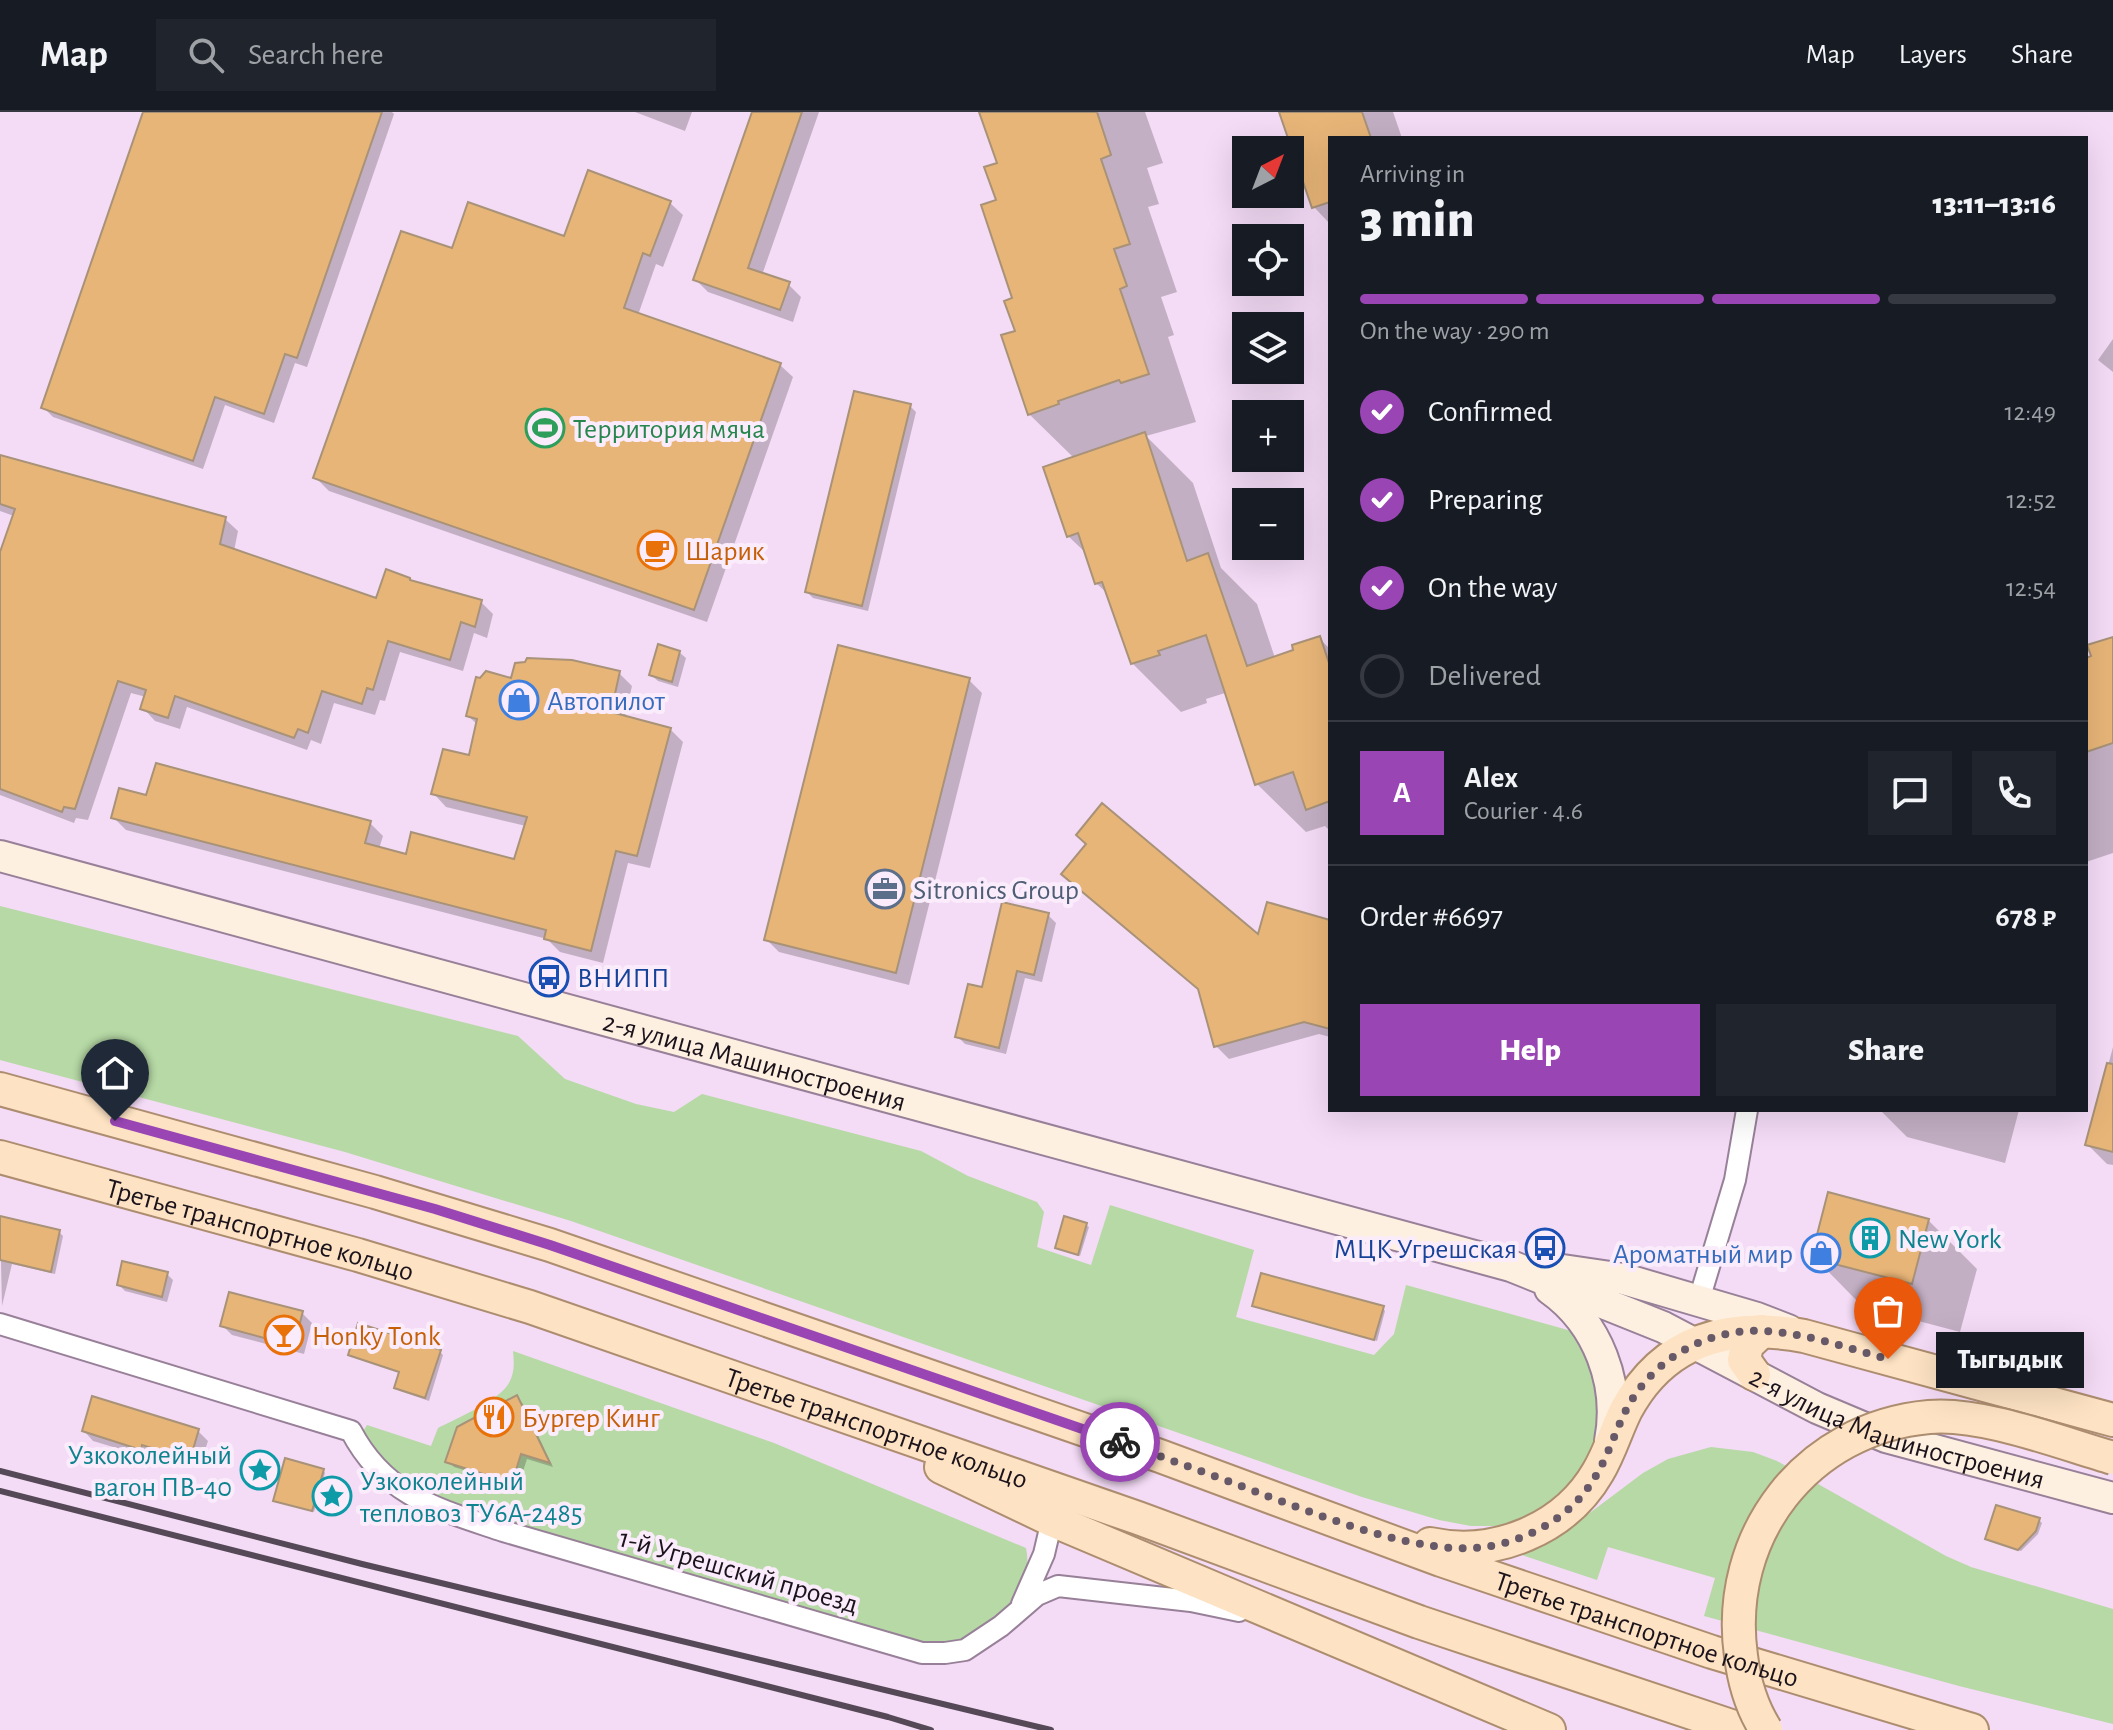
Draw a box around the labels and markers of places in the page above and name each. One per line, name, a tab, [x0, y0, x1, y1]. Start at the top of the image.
sports icon: Территория мяча	[524, 407, 566, 449]
place label: Территория мяча	[573, 416, 765, 444]
cafe icon: Шарик	[636, 529, 678, 571]
place label: Шарик	[685, 538, 765, 566]
shop icon: Автопилот	[498, 679, 540, 721]
place label: Автопилот	[547, 688, 666, 716]
office icon: Sitronics Group	[864, 868, 906, 910]
place label: Sitronics Group	[913, 877, 1079, 905]
bus stop icon: ВНИПП	[528, 956, 570, 998]
place label: ВНИПП	[577, 965, 670, 993]
pin	[81, 1039, 149, 1121]
building icon: New York	[1849, 1217, 1891, 1259]
place label: New York	[1898, 1226, 2001, 1254]
bus stop icon: МЦК Угрешская	[1524, 1227, 1566, 1269]
shop icon: Ароматный мир	[1800, 1232, 1842, 1274]
place label: МЦК Угрешская	[1334, 1236, 1517, 1264]
place label: Ароматный мир	[1613, 1241, 1793, 1269]
pin	[1854, 1277, 1922, 1359]
bar icon: Honky Tonk	[263, 1314, 305, 1356]
place label: Honky Tonk	[312, 1323, 441, 1351]
callout: Тыгыдык	[1936, 1331, 2084, 1387]
restaurant icon: Бургер Кинг	[473, 1396, 515, 1438]
place label: Бургер Кинг	[522, 1405, 660, 1433]
place label: Узкоколейный вагон ПВ-40	[68, 1442, 232, 1502]
place icon: Узкоколейный вагон ПВ-40	[239, 1449, 281, 1491]
place label: Узкоколейный тепловоз ТУ6А-2485	[359, 1468, 582, 1528]
place icon: Узкоколейный тепловоз ТУ6А-2485	[311, 1475, 353, 1517]

